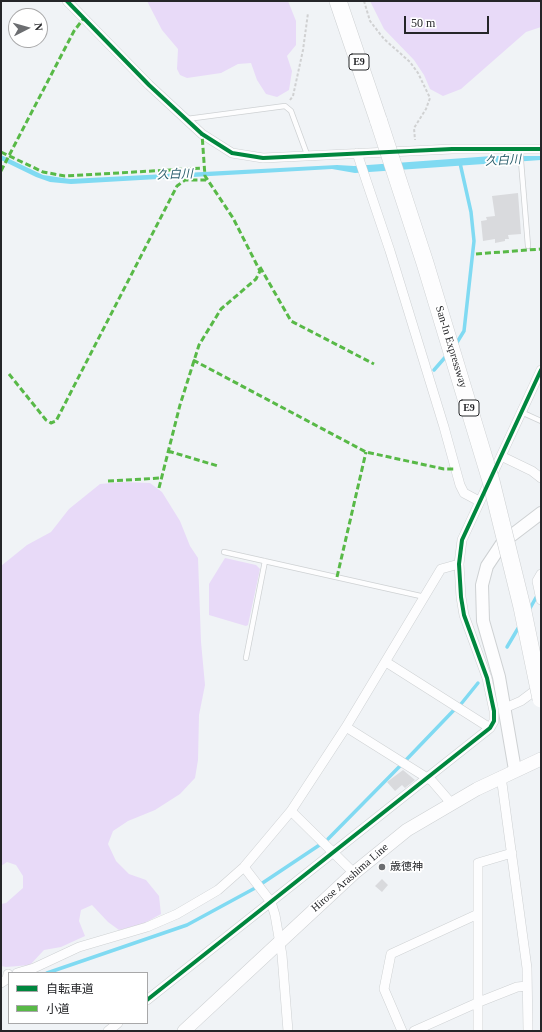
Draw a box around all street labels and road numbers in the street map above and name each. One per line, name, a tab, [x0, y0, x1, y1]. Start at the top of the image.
road number: E9	[349, 54, 369, 70]
street label: San-In Expressway	[432, 304, 470, 390]
road number: E9	[459, 400, 479, 416]
street label: Hirose Arashima Line	[309, 841, 391, 915]

